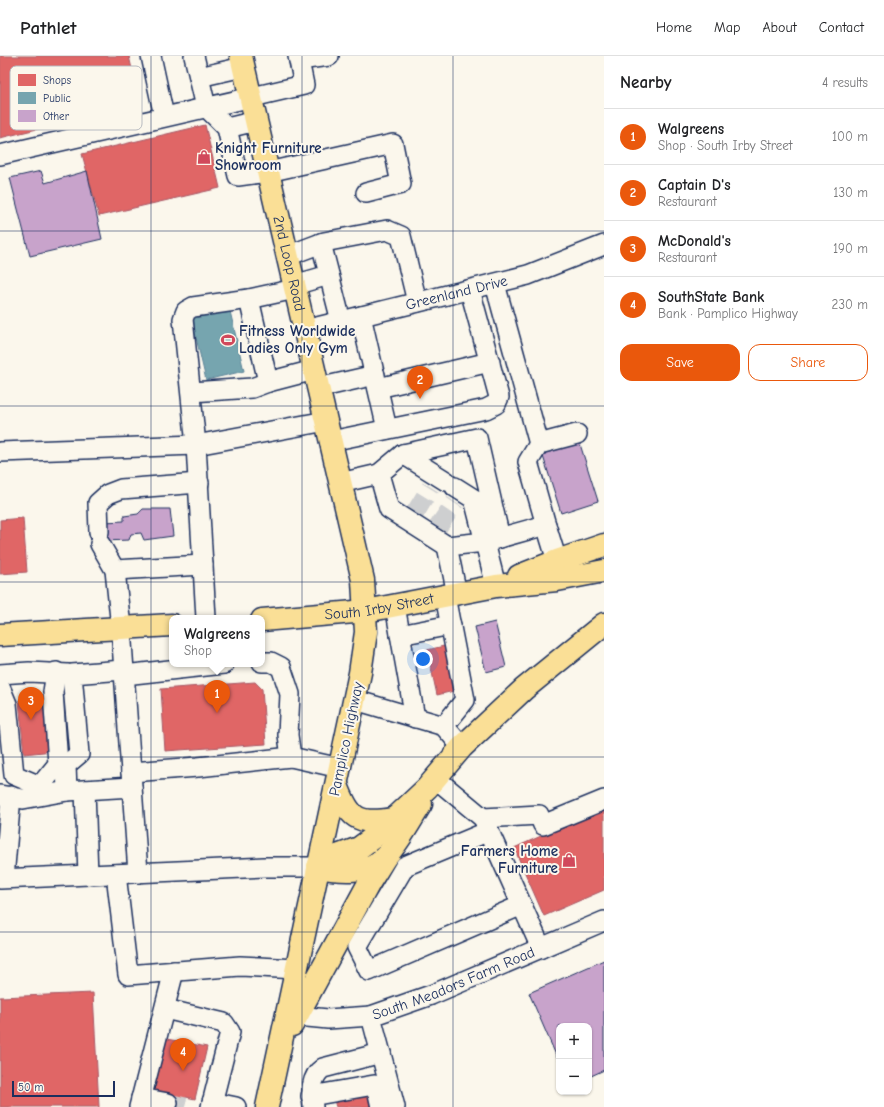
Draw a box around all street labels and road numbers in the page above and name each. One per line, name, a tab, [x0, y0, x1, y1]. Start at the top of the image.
street label: 2nd Loop Road	[269, 214, 309, 313]
street label: Greenland Drive	[404, 271, 510, 314]
street label: South Irby Street	[324, 589, 436, 624]
street label: Pamplico Highway	[325, 680, 367, 798]
street label: South Meadors Farm Road	[370, 943, 537, 1024]

